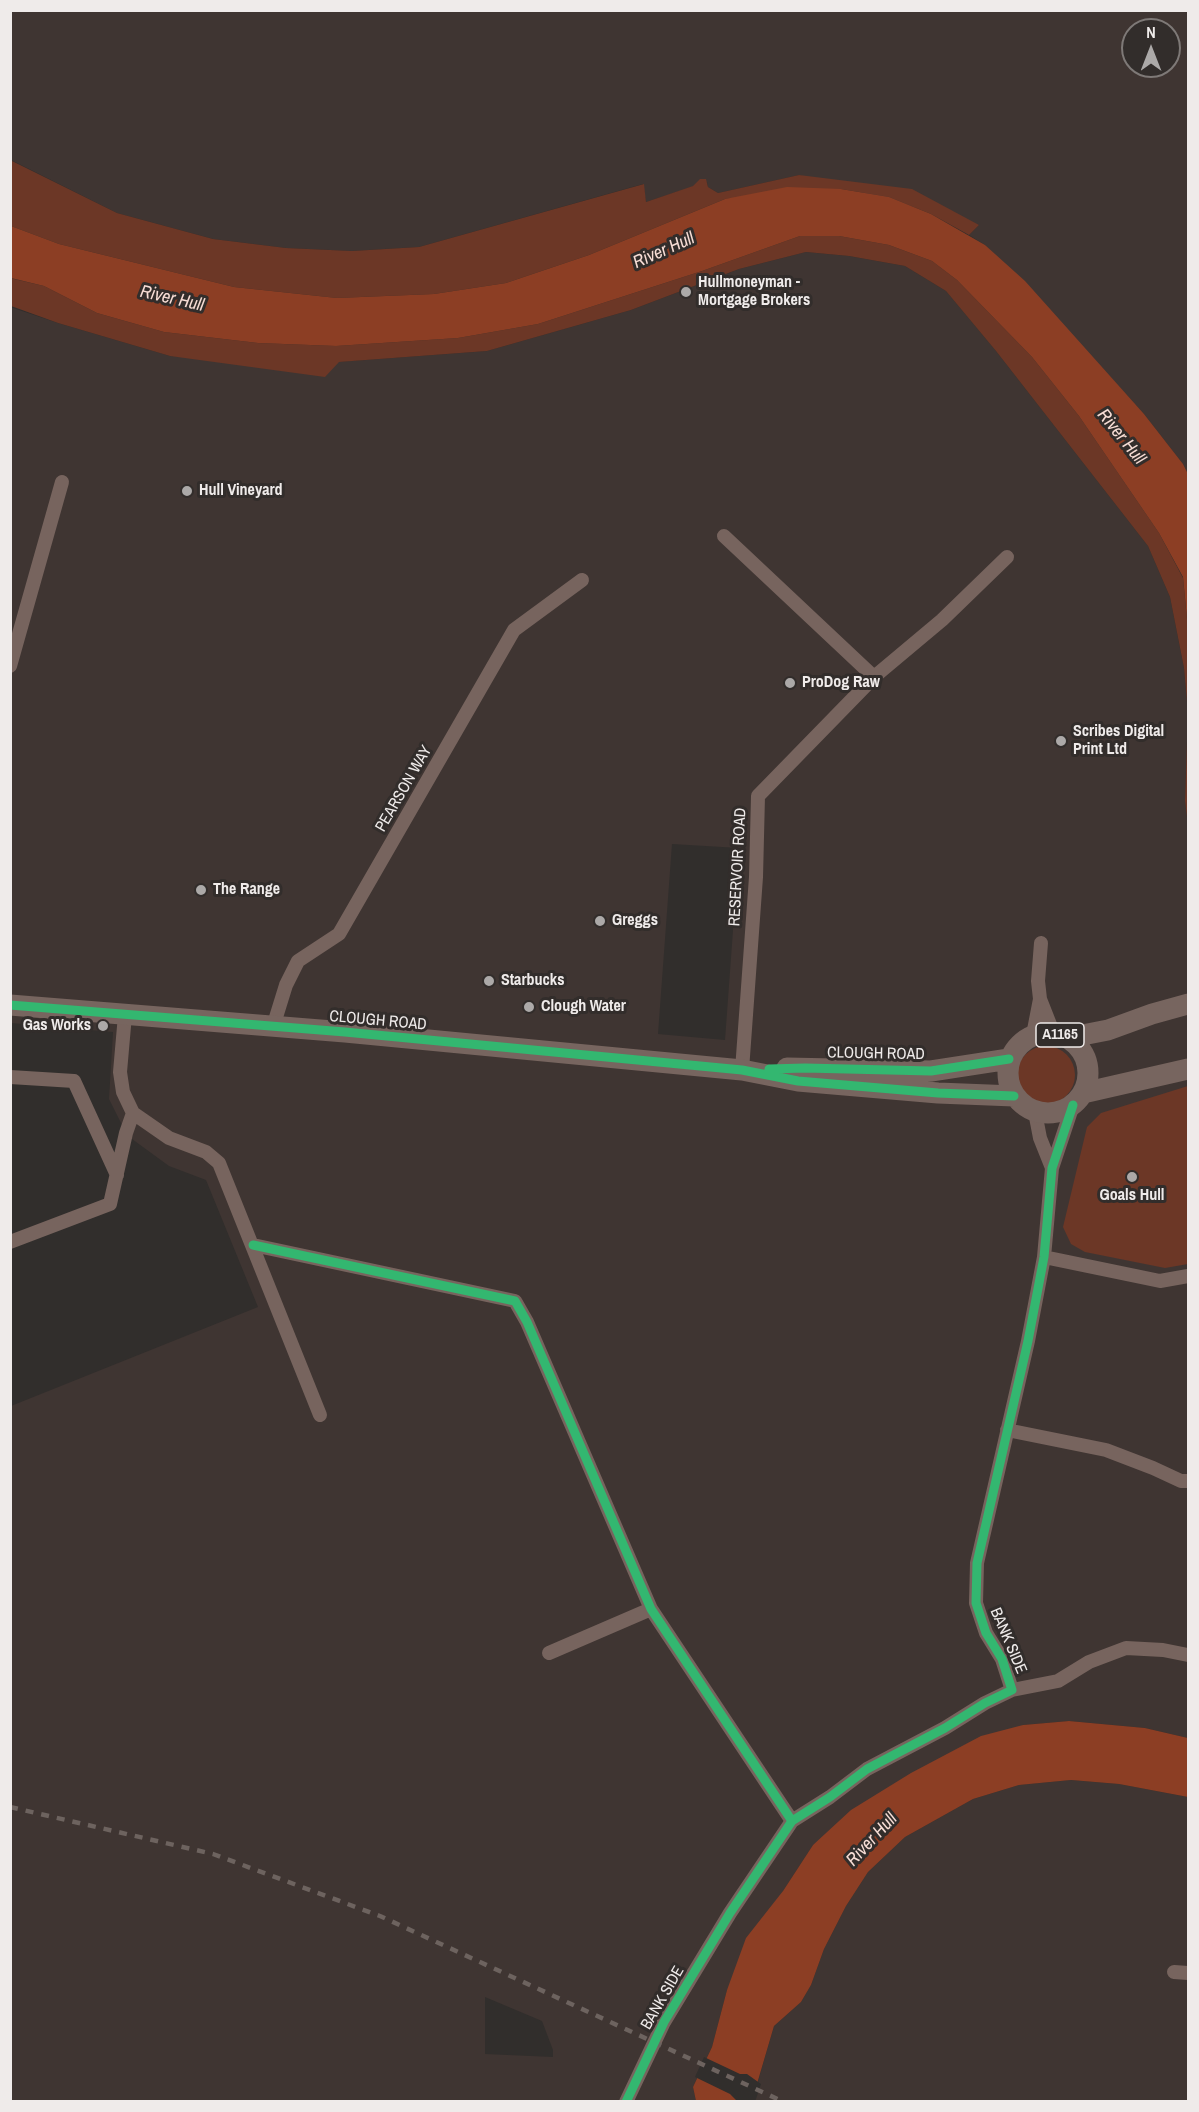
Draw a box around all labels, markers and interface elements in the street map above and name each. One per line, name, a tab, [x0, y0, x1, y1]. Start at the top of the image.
north arrow	[1121, 18, 1181, 78]
text: N	[1146, 21, 1156, 43]
water label: River Hull	[630, 228, 698, 274]
place label: Hullmoneyman - Mortgage Brokers	[698, 273, 810, 311]
water label: River Hull	[138, 281, 206, 317]
marker: Hullmoneyman - Mortgage Brokers	[679, 285, 693, 299]
water label: River Hull	[1092, 405, 1150, 469]
place label: Hull Vineyard	[199, 481, 283, 501]
marker: Hull Vineyard	[180, 484, 194, 498]
place label: ProDog Raw	[802, 673, 880, 693]
marker: ProDog Raw	[783, 676, 797, 690]
place label: Scribes Digital Print Ltd	[1073, 722, 1164, 760]
marker: Scribes Digital Print Ltd	[1054, 734, 1068, 748]
street label: PEARSON WAY	[372, 743, 436, 835]
street label: RESERVOIR ROAD	[725, 807, 751, 927]
place label: The Range	[213, 880, 280, 900]
marker: The Range	[194, 883, 208, 897]
place label: Greggs	[612, 911, 658, 931]
marker: Greggs	[593, 914, 607, 928]
place label: Starbucks	[501, 971, 564, 991]
marker: Starbucks	[482, 974, 496, 988]
place label: Clough Water	[541, 997, 626, 1017]
marker: Clough Water	[522, 1000, 536, 1014]
street label: CLOUGH ROAD	[329, 1007, 427, 1035]
place label: Gas Works	[23, 1016, 91, 1036]
marker: Gas Works	[96, 1019, 110, 1033]
road number: A1165	[1036, 1023, 1084, 1047]
street label: CLOUGH ROAD	[827, 1044, 925, 1064]
marker: Goals Hull	[1125, 1170, 1139, 1184]
place label: Goals Hull	[1100, 1186, 1164, 1206]
street label: BANK SIDE	[985, 1605, 1031, 1677]
water label: River Hull	[842, 1809, 902, 1871]
street label: BANK SIDE	[637, 1963, 689, 2033]

